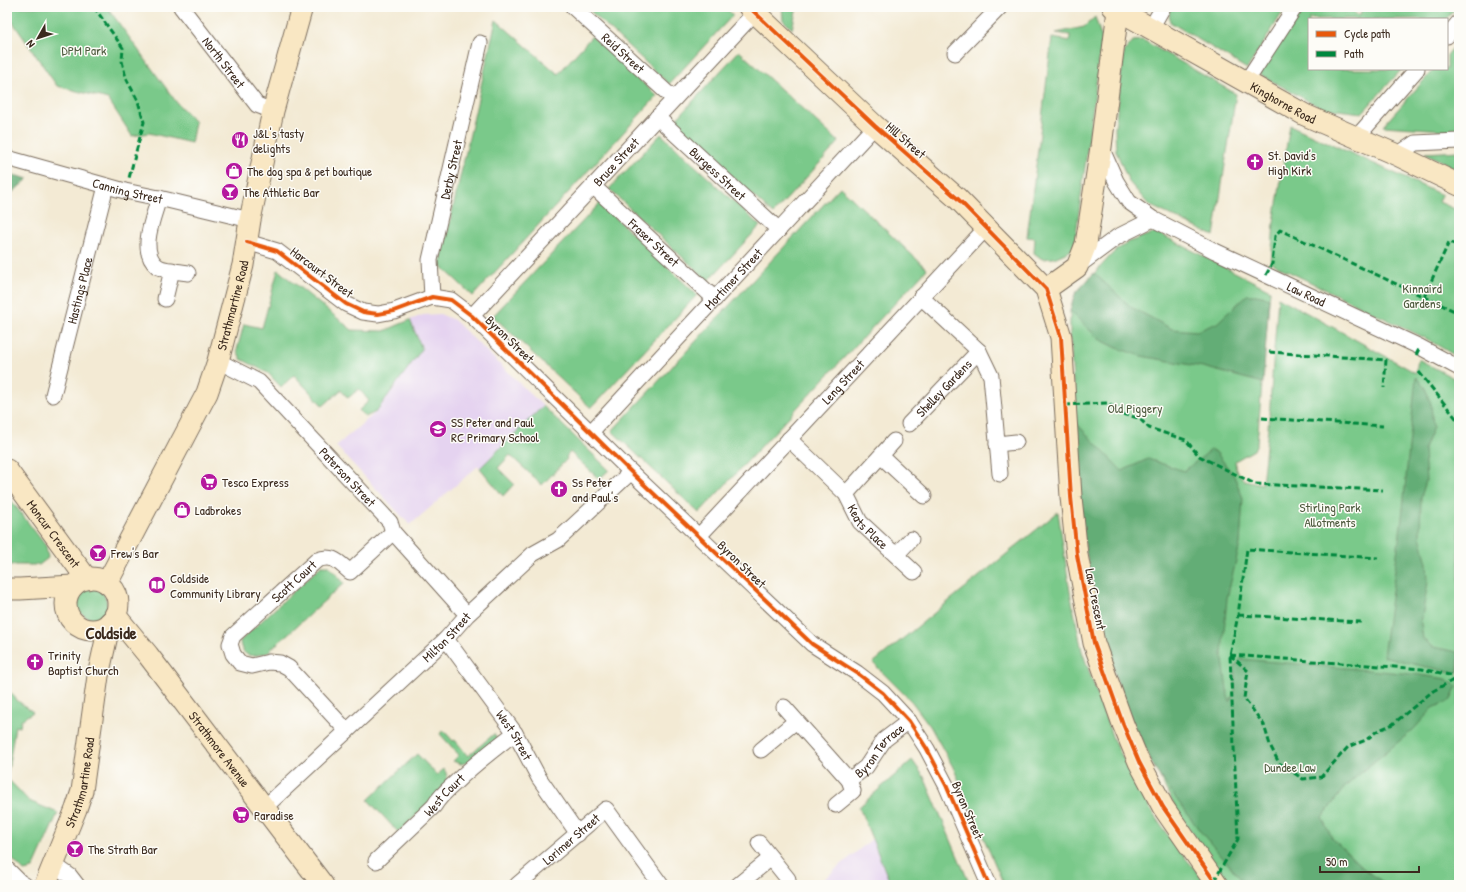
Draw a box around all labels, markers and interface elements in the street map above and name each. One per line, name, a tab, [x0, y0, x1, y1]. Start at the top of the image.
north arrow	[18, 18, 58, 58]
legend	[1308, 18, 1448, 70]
text: Cycle path	[1344, 25, 1390, 42]
street label: Reid Street	[598, 28, 649, 77]
street label: North Street	[198, 33, 250, 92]
text: N	[23, 38, 38, 51]
park label: DPM Park	[62, 41, 107, 59]
text: Path	[1344, 45, 1364, 62]
street label: Kinghorne Road	[1247, 77, 1319, 128]
street label: Hill Street	[882, 118, 930, 163]
place label: J&L's tasty delights	[253, 124, 305, 157]
restaurant icon: J&L's tasty delights	[230, 130, 250, 150]
street label: Bruce Street	[589, 133, 643, 190]
street label: Derby Street	[435, 137, 467, 201]
street label: Burgess Street	[686, 143, 750, 205]
place label: St. David's High Kirk	[1268, 146, 1316, 179]
church icon: St. David's High Kirk	[1245, 152, 1265, 172]
shop icon: The dog spa & pet boutique	[224, 161, 244, 181]
place label: The dog spa & pet boutique	[247, 162, 372, 180]
street label: Canning Street	[90, 173, 165, 208]
bar icon: The Athletic Bar	[220, 182, 240, 202]
place label: The Athletic Bar	[243, 183, 320, 201]
street label: Fraser Street	[624, 214, 684, 271]
street label: Harcourt Street	[287, 242, 358, 302]
street label: Mortimer Street	[700, 244, 767, 313]
street label: Hastings Place	[62, 255, 97, 326]
street label: Strathmartine Road	[212, 259, 253, 352]
street label: Law Road	[1284, 277, 1329, 311]
park label: Kinnaird Gardens	[1402, 279, 1442, 312]
street label: Byron Street	[482, 311, 539, 367]
street label: Leng Street	[818, 355, 869, 408]
street label: Shelley Gardens	[912, 355, 976, 421]
park label: Old Piggery	[1107, 399, 1163, 417]
place label: SS Peter and Paul RC Primary School	[451, 413, 540, 446]
school or university icon: SS Peter and Paul RC Primary School	[428, 419, 448, 439]
street label: Paterson Street	[315, 443, 381, 511]
supermarket icon: Tesco Express	[199, 472, 219, 492]
place label: Tesco Express	[222, 473, 289, 491]
place label: Ss Peter and Paul's	[572, 473, 618, 506]
church icon: Ss Peter and Paul's	[549, 479, 569, 499]
street label: Moncur Crescent	[23, 496, 85, 572]
park label: Stirling Park Allotments	[1299, 498, 1361, 531]
shop icon: Ladbrokes	[172, 500, 192, 520]
place label: Ladbrokes	[195, 501, 241, 519]
street label: Keats Place	[844, 501, 892, 553]
street label: Byron Street	[714, 536, 771, 592]
bar icon: Frew's Bar	[88, 543, 108, 563]
place label: Frew's Bar	[110, 544, 159, 562]
street label: Scott Court	[267, 556, 321, 606]
street label: Law Crescent	[1081, 567, 1111, 632]
place label: Coldside Community Library	[170, 569, 261, 602]
library icon: Coldside Community Library	[147, 575, 167, 595]
street label: Milton Street	[418, 608, 475, 666]
district label: Coldside	[85, 621, 137, 644]
place label: Trinity Baptist Church	[48, 646, 119, 679]
church icon: Trinity Baptist Church	[25, 652, 45, 672]
street label: West Street	[492, 706, 537, 764]
street label: Strathmore Avenue	[185, 707, 254, 791]
street label: Byron Terrace	[851, 719, 908, 782]
street label: Strathmartine Road	[60, 736, 98, 830]
park label: Dundee Law	[1264, 758, 1316, 776]
street label: West Court	[420, 769, 469, 820]
street label: Byron Street	[948, 778, 988, 842]
supermarket icon: Paradise	[231, 805, 251, 825]
place label: Paradise	[254, 806, 294, 824]
street label: Lorimer Street	[538, 809, 604, 869]
bar icon: The Strath Bar	[65, 839, 85, 859]
place label: The Strath Bar	[88, 840, 158, 858]
scale bar	[1320, 848, 1419, 874]
text: 50 m	[1326, 853, 1347, 870]

